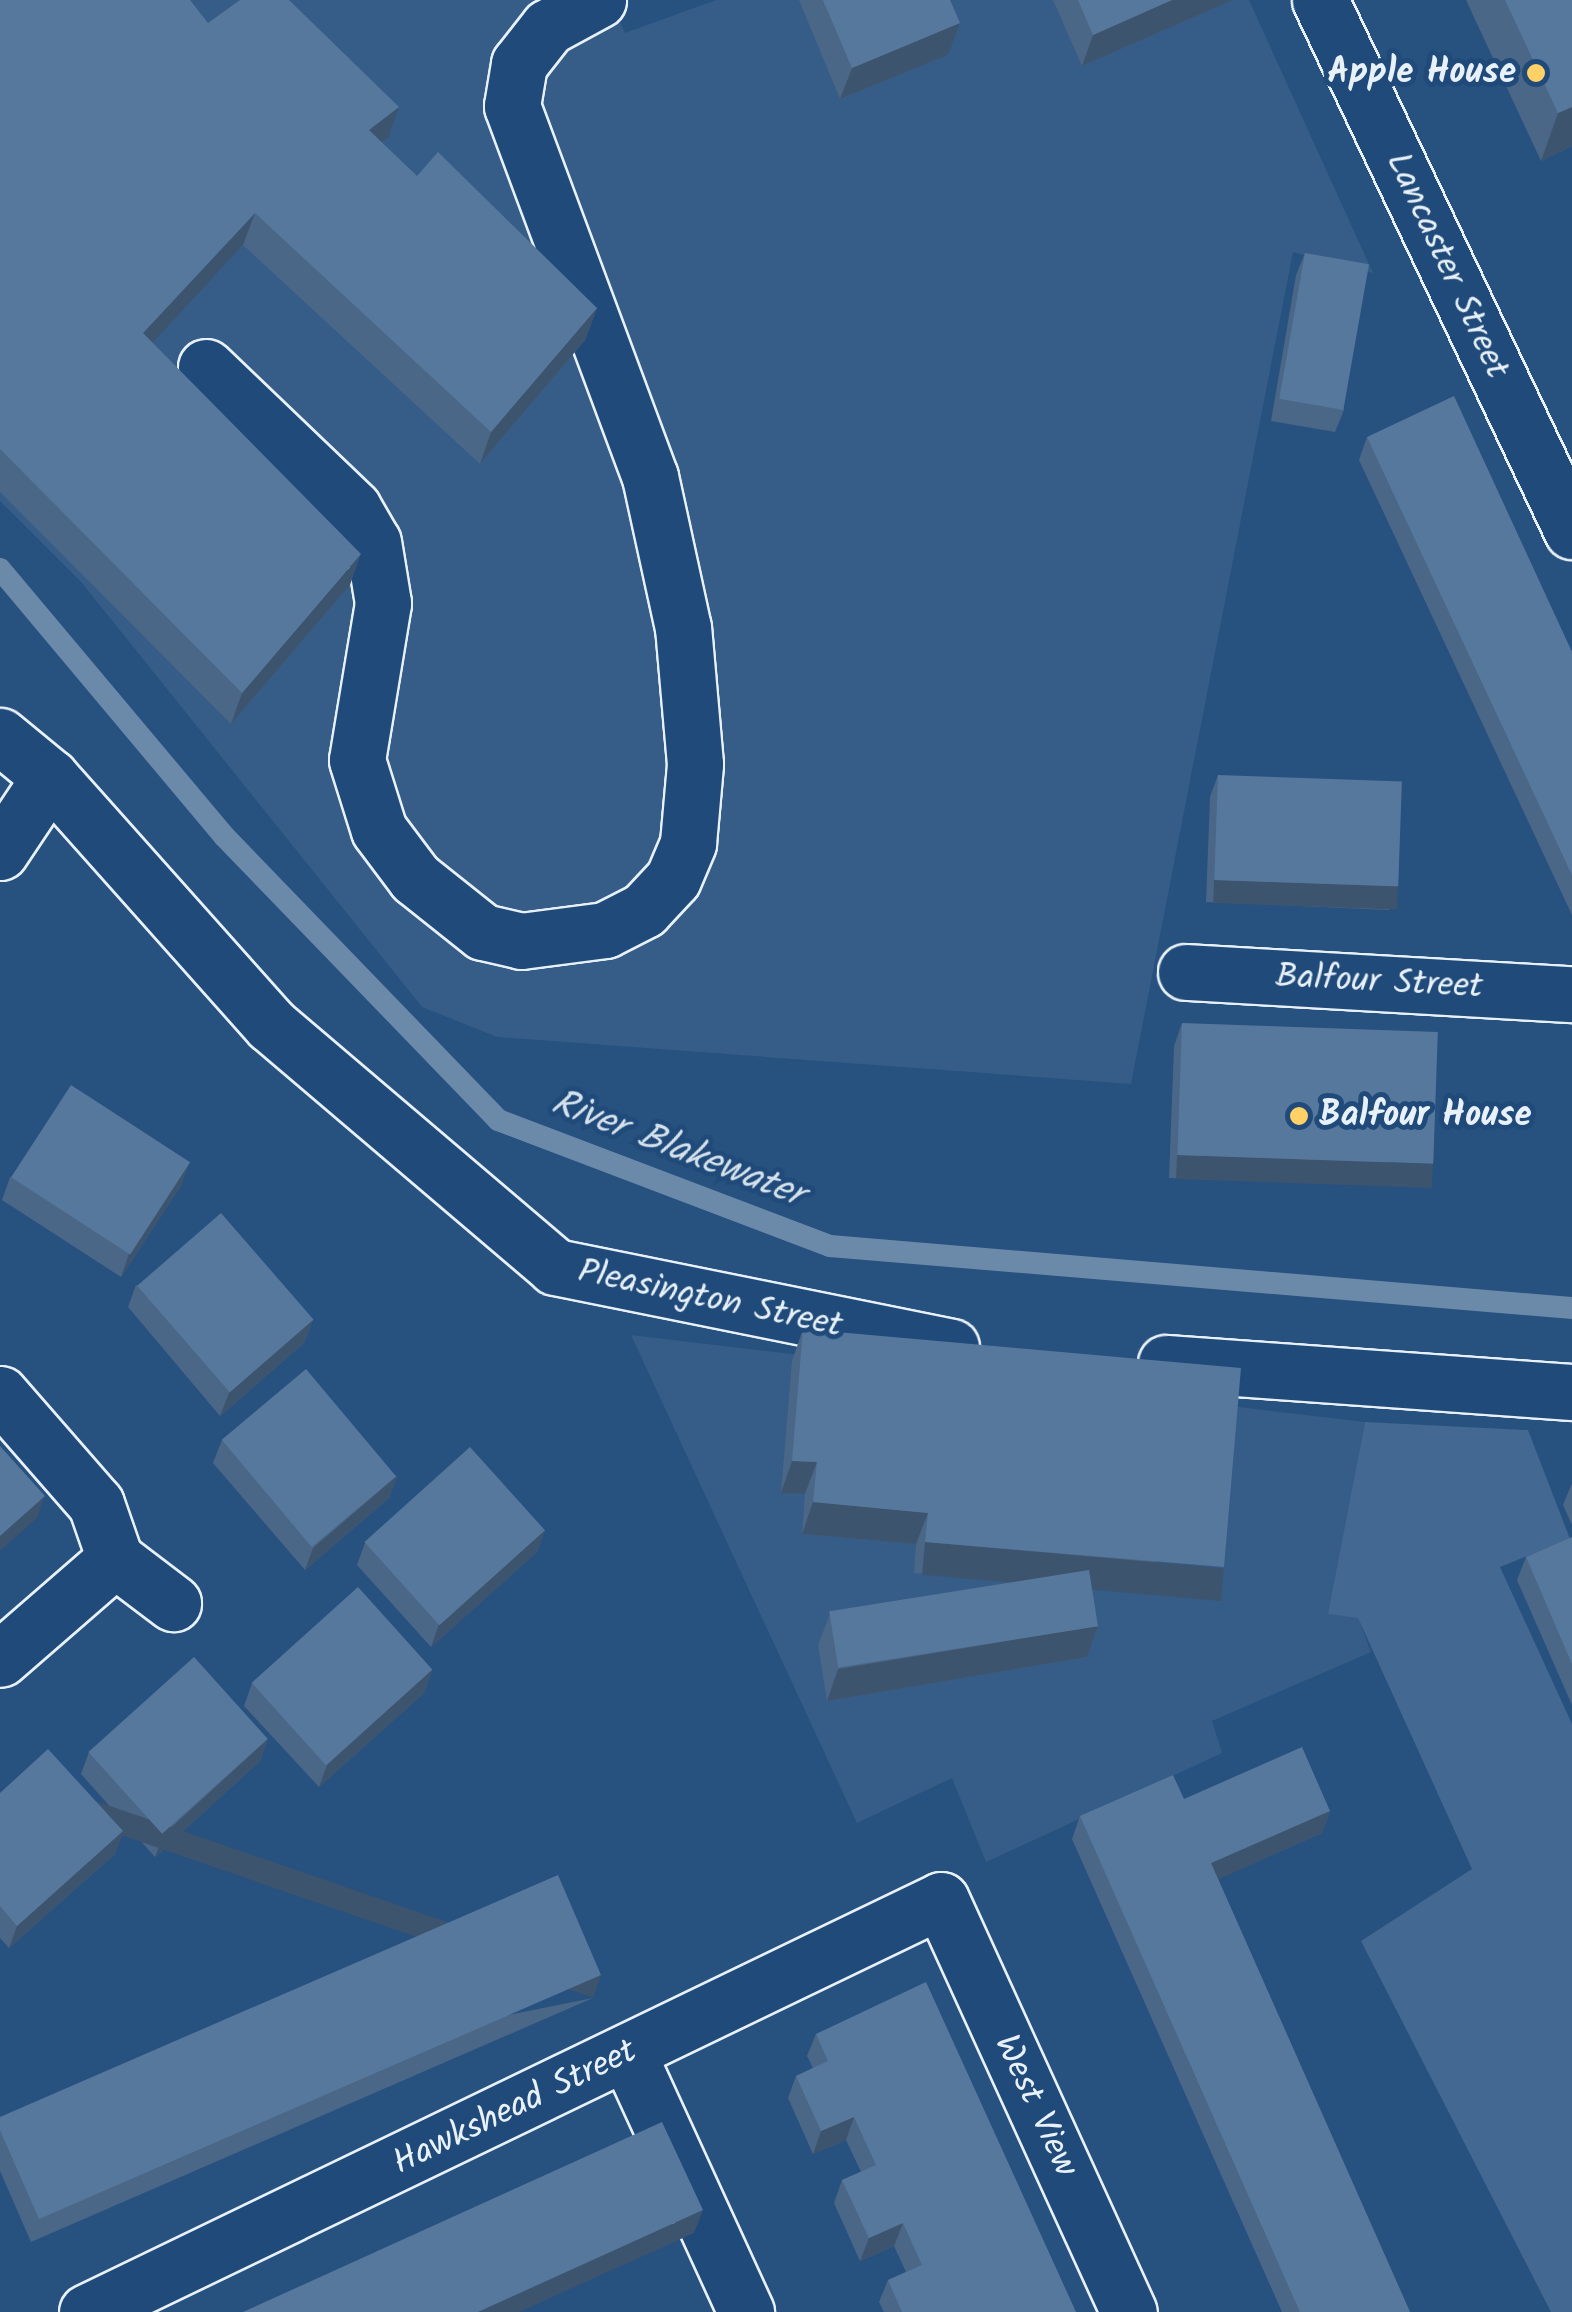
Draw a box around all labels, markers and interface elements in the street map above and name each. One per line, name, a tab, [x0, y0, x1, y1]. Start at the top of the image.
place label: Apple House	[1327, 52, 1516, 94]
marker: Apple House	[1525, 62, 1547, 84]
street label: Lancaster Street	[1375, 146, 1517, 386]
street label: Balfour Street	[1274, 957, 1484, 1009]
water label: River Blakewater	[545, 1081, 809, 1219]
place label: Balfour House	[1319, 1095, 1532, 1137]
marker: Balfour House	[1288, 1105, 1310, 1127]
street label: Pleasington Street	[574, 1251, 846, 1349]
street label: West View	[984, 2028, 1086, 2184]
street label: Hawkshead Street	[386, 2031, 644, 2185]

